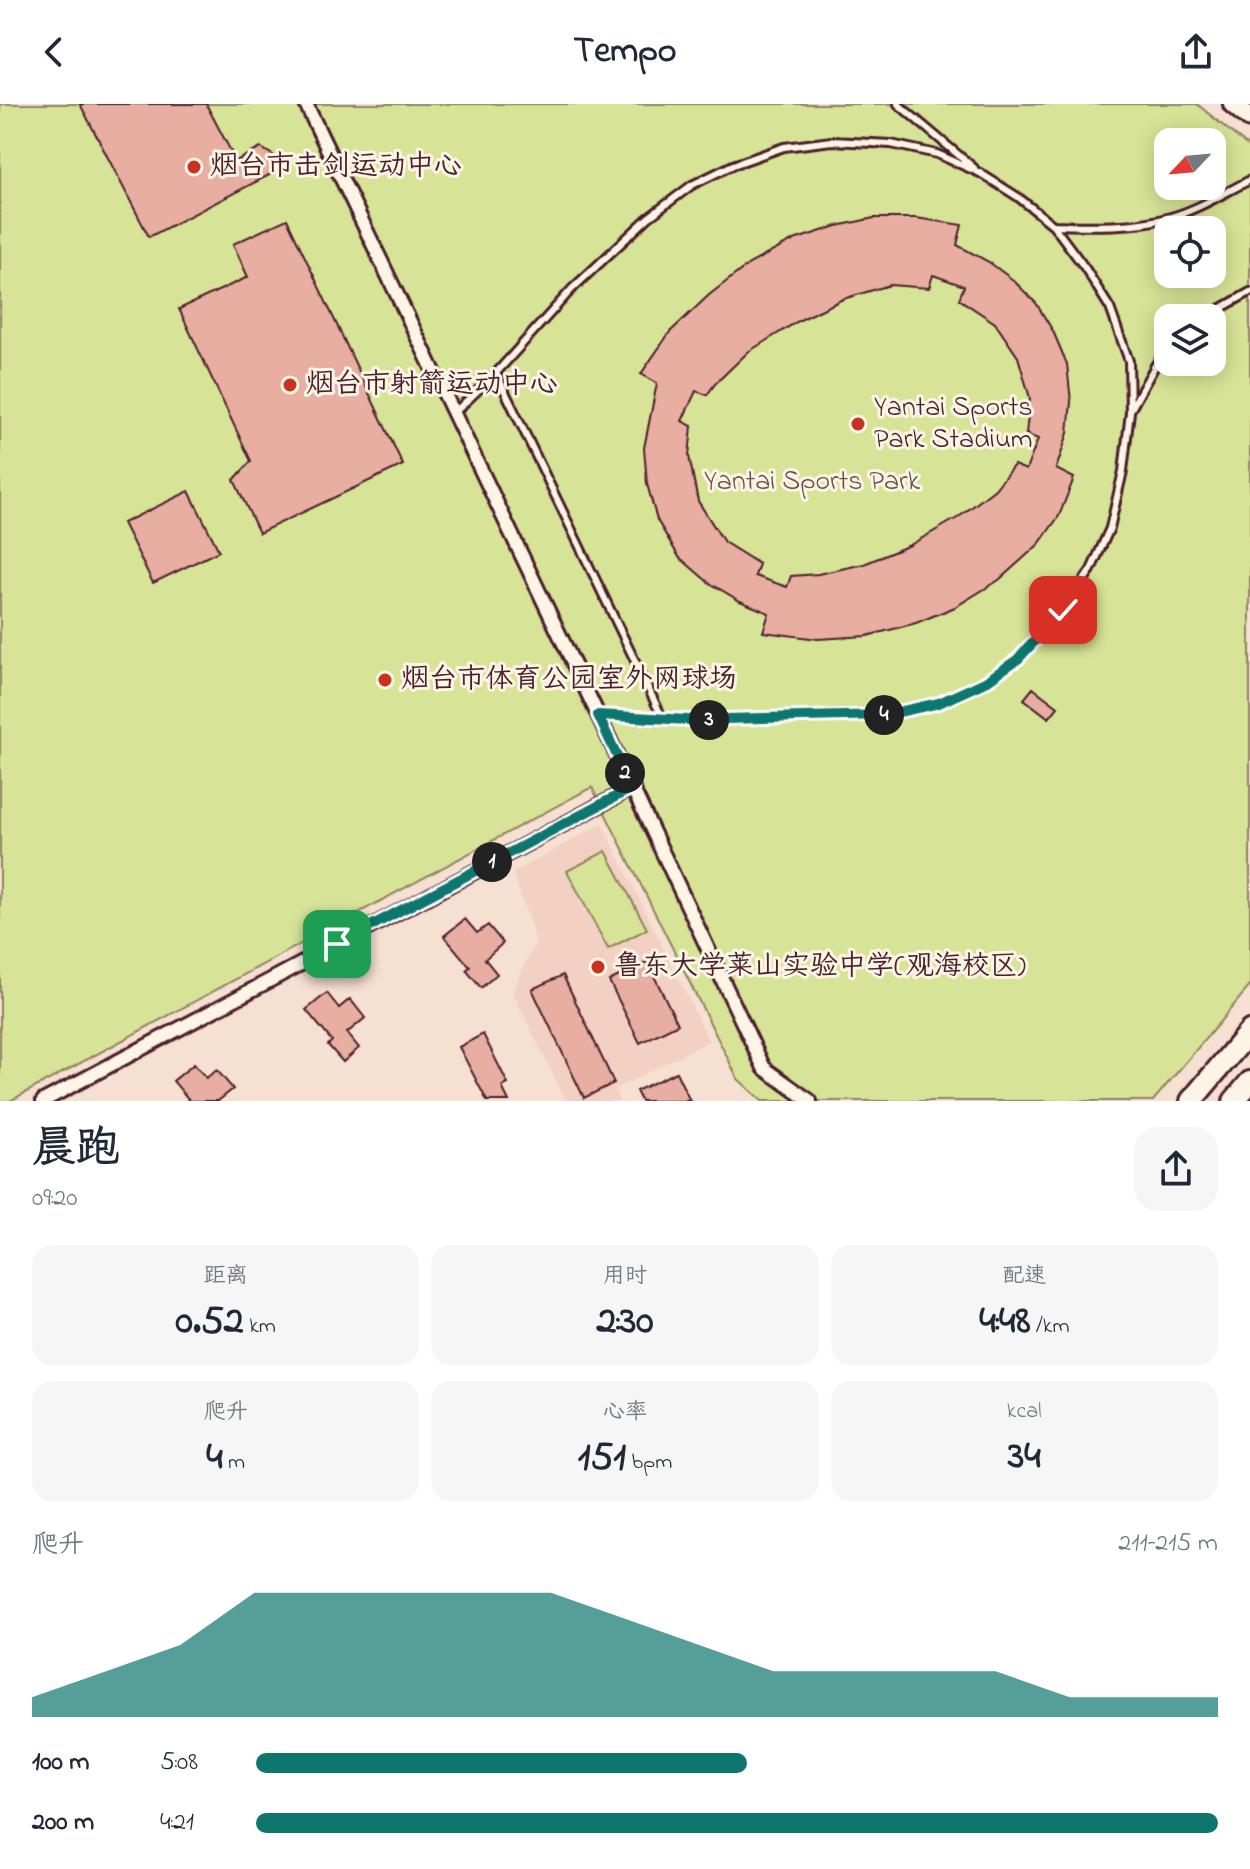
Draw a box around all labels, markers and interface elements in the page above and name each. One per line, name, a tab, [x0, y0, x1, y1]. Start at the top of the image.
text: Tempo	[574, 26, 677, 79]
icon: back	[32, 30, 76, 74]
icon: share	[1174, 30, 1218, 74]
north arrow	[1154, 128, 1226, 200]
map controls	[1154, 128, 1226, 376]
place label: 烟台市击剑运动中心	[210, 147, 462, 188]
marker: 烟台市击剑运动中心	[185, 158, 203, 176]
button: locate	[1154, 216, 1226, 288]
button: layers	[1154, 304, 1226, 376]
place label: 烟台市射箭运动中心	[306, 365, 558, 406]
marker: 烟台市射箭运动中心	[281, 376, 299, 394]
place label: Yantai Sports Park Stadium	[874, 388, 1033, 461]
marker: Yantai Sports Park Stadium	[849, 415, 867, 433]
park label: Yantai Sports Park	[704, 462, 921, 503]
pin	[1029, 576, 1097, 644]
icon: check	[1041, 588, 1085, 632]
place label: 烟台市体育公园室外网球场	[401, 660, 737, 701]
marker: 烟台市体育公园室外网球场	[376, 671, 394, 689]
pin: 4	[864, 695, 904, 735]
text: 4	[879, 699, 889, 731]
pin: 3	[689, 700, 729, 740]
text: 3	[704, 704, 714, 736]
pin: 2	[605, 753, 645, 793]
text: 2	[620, 757, 630, 789]
pin: 1	[472, 842, 512, 882]
text: 1	[489, 846, 496, 878]
pin	[303, 910, 371, 978]
icon: arrive	[315, 922, 359, 966]
place label: 鲁东大学莱山实验中学(观海校区)	[614, 947, 1026, 988]
marker: 鲁东大学莱山实验中学(观海校区)	[589, 958, 607, 976]
text: 晨跑	[32, 1118, 120, 1182]
button: share	[1134, 1127, 1218, 1211]
text: 09:20	[32, 1180, 77, 1218]
text: 距离	[204, 1261, 248, 1293]
text: 用时	[603, 1261, 647, 1293]
text: 配速	[1002, 1261, 1046, 1293]
text: 0.52	[175, 1293, 244, 1352]
text: 2:30	[596, 1293, 654, 1352]
text: 4:48	[979, 1293, 1031, 1352]
text: km	[244, 1311, 276, 1343]
text: /km	[1031, 1311, 1070, 1343]
text: kcal	[1007, 1396, 1042, 1428]
text: 爬升	[204, 1397, 248, 1429]
text: 心率	[603, 1397, 647, 1429]
text: 34	[1008, 1428, 1041, 1487]
text: 4	[206, 1429, 223, 1488]
text: 151	[578, 1429, 626, 1488]
text: m	[223, 1447, 245, 1479]
text: bpm	[626, 1447, 672, 1479]
text: 211–215 m	[1118, 1525, 1218, 1563]
text: 爬升	[32, 1527, 84, 1565]
text: 100 m	[32, 1744, 89, 1782]
text: 5:08	[160, 1744, 198, 1782]
text: 200 m	[32, 1804, 94, 1842]
text: 4:21	[160, 1804, 194, 1842]

